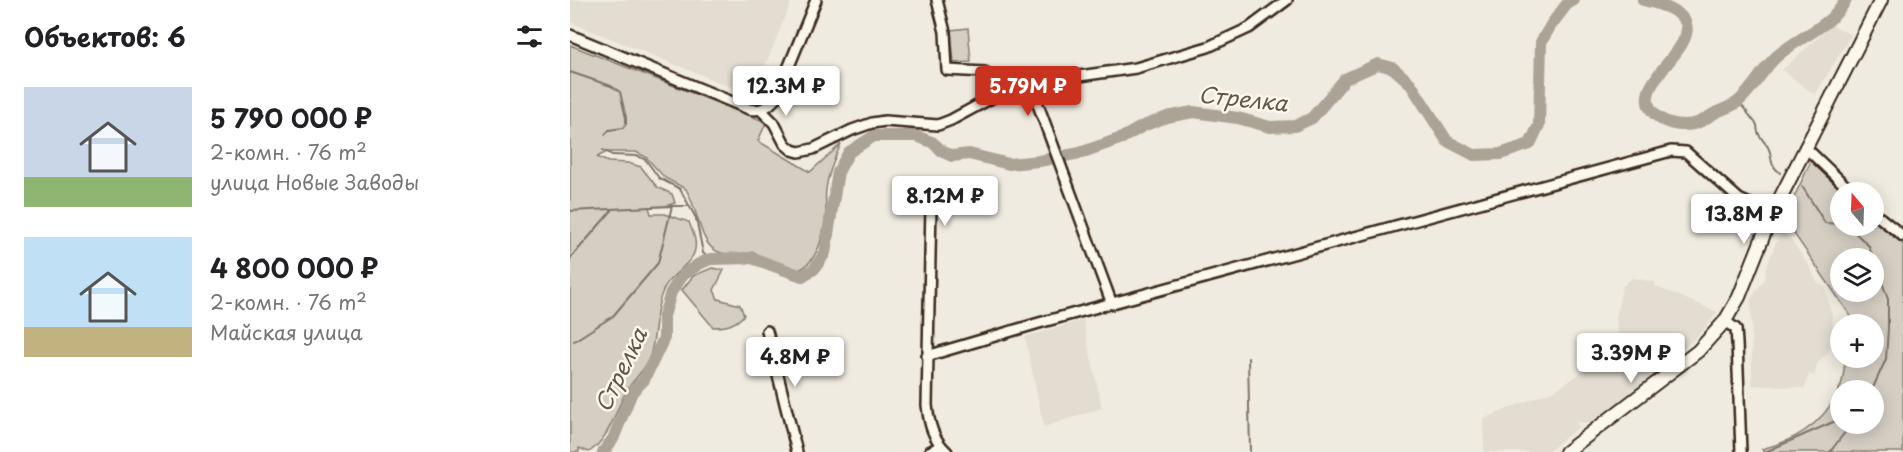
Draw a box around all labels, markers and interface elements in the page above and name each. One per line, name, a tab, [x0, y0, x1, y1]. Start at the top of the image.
text: Объектов: 6	[24, 17, 186, 56]
icon: filters	[513, 20, 546, 53]
pin: 12.3M ₽	[731, 66, 841, 117]
pin: 5.79M ₽	[973, 66, 1083, 117]
text: 12.3M ₽	[747, 70, 825, 100]
text: 5.79M ₽	[989, 70, 1067, 100]
water label: Стрелка	[1197, 76, 1291, 119]
text: 5 790 000 ₽	[210, 98, 372, 137]
icon: home	[72, 111, 144, 183]
text: 2-комн. · 76 m²	[210, 137, 367, 167]
text: улица Новые Заводы	[210, 167, 419, 197]
pin: 8.12M ₽	[890, 176, 1000, 227]
text: 8.12M ₽	[906, 180, 984, 210]
north arrow	[1830, 182, 1884, 236]
map controls	[1830, 182, 1884, 434]
pin: 13.8M ₽	[1689, 194, 1799, 245]
text: 13.8M ₽	[1705, 198, 1783, 228]
text: 4 800 000 ₽	[210, 248, 378, 287]
button: layers	[1830, 248, 1884, 302]
icon: home	[72, 261, 144, 333]
text: 2-комн. · 76 m²	[210, 287, 367, 317]
button: +	[1830, 314, 1884, 368]
text: Майская улица	[210, 317, 363, 347]
water label: Стрелка	[585, 321, 655, 417]
pin: 3.39M ₽	[1576, 333, 1686, 384]
pin: 4.8M ₽	[746, 337, 844, 388]
text: 3.39M ₽	[1591, 337, 1671, 367]
text: 4.8M ₽	[760, 341, 830, 371]
button: −	[1830, 380, 1884, 434]

